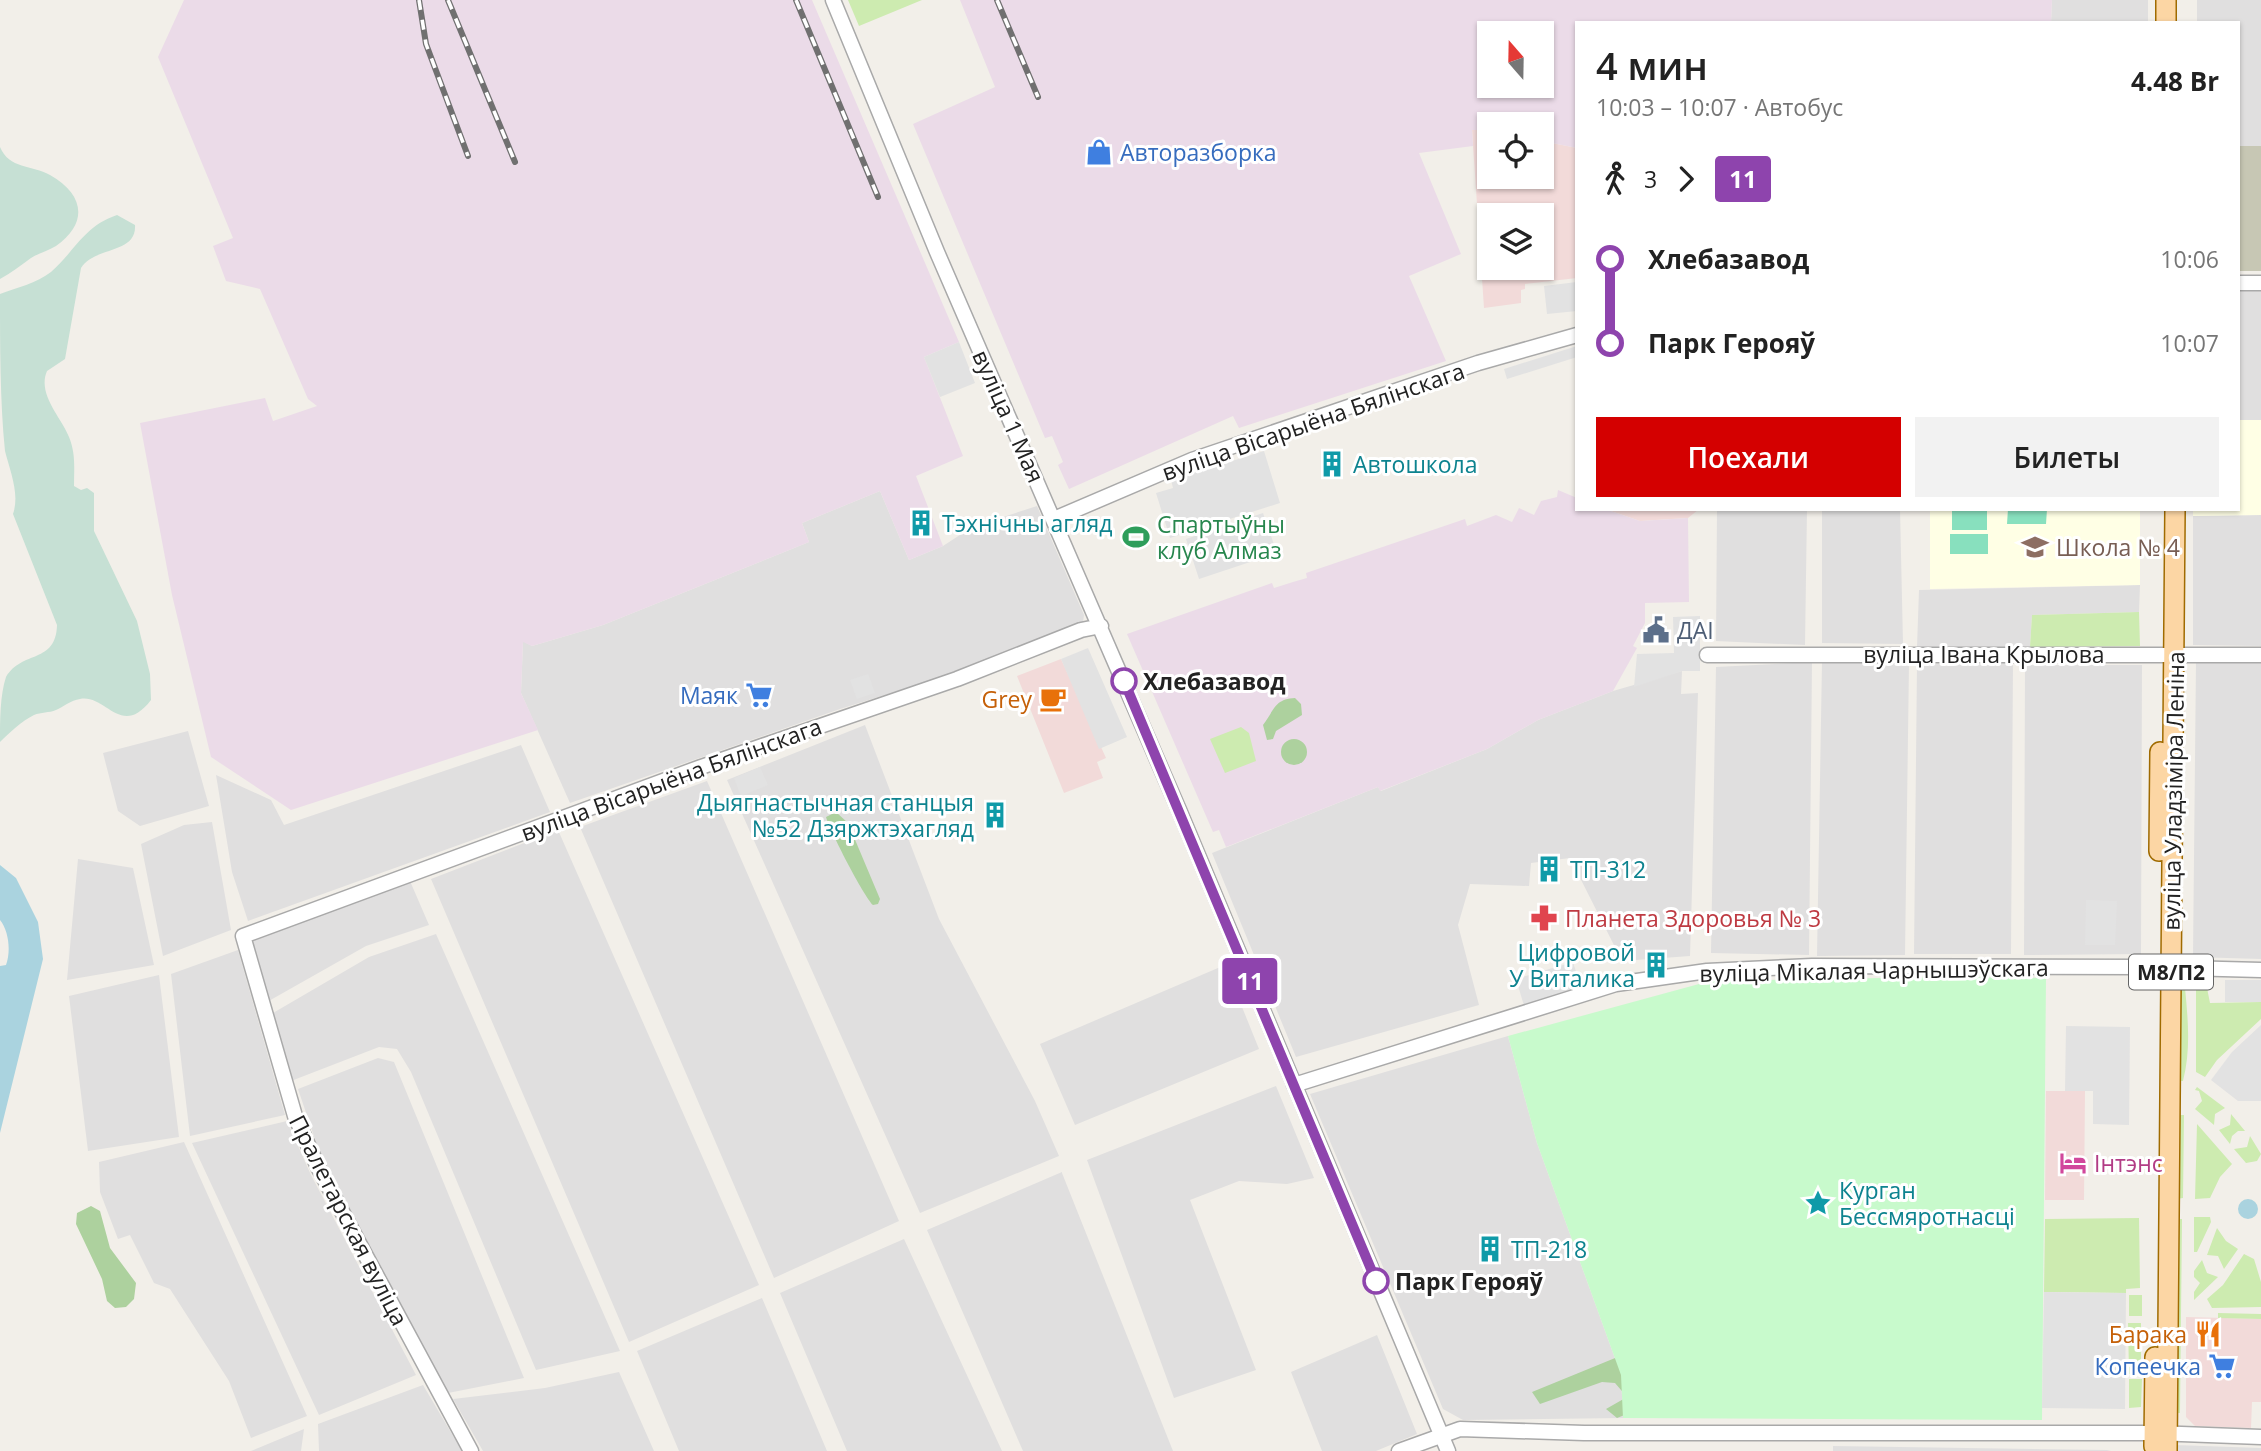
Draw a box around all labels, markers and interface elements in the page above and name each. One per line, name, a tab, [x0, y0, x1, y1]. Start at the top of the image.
north arrow	[1477, 21, 1554, 98]
map controls	[1477, 21, 1554, 280]
text: 4 мин	[1596, 39, 1708, 91]
text: 4.48 Br	[2131, 63, 2219, 99]
text: 10:03 – 10:07 · Автобус	[1596, 91, 1843, 123]
button: locate	[1477, 112, 1554, 189]
place label: Авторазборка	[1120, 136, 1277, 168]
shop icon: Авторазборка	[1084, 137, 1114, 167]
icon: walk	[1596, 160, 1634, 198]
icon: forward	[1667, 160, 1705, 198]
text: 11	[1729, 162, 1757, 195]
text: 3	[1644, 163, 1657, 195]
button: layers	[1477, 203, 1554, 280]
text: Хлебазавод	[1648, 241, 1809, 277]
text: 10:06	[2160, 243, 2219, 275]
text: Парк Герояў	[1648, 325, 1815, 361]
text: 10:07	[2160, 327, 2219, 359]
street label: вуліца 1 Мая	[965, 345, 1053, 487]
street label: вуліца Вісарыёна Бялінскага	[1157, 354, 1469, 488]
button: Поехали	[1596, 417, 1901, 497]
button: Билеты	[1915, 417, 2219, 497]
place label: Автошкола	[1353, 448, 1478, 480]
building icon: Автошкола	[1317, 449, 1347, 479]
place label: Тэхнічны агляд	[942, 507, 1112, 539]
building icon: Тэхнічны агляд	[906, 508, 936, 538]
place label: Спартыўны клуб Алмаз	[1157, 508, 1285, 566]
sports icon: Спартыўны клуб Алмаз	[1121, 522, 1151, 552]
place label: Школа № 4	[2056, 531, 2180, 563]
school or university icon: Школа № 4	[2020, 532, 2050, 562]
place label: ДАІ	[1677, 614, 1714, 646]
public building icon: ДАІ	[1641, 615, 1671, 645]
street label: вуліца Івана Крылова	[1863, 638, 2105, 670]
street label: вуліца Уладзіміра Леніна	[2155, 651, 2191, 931]
place label: Хлебазавод	[1143, 665, 1286, 697]
marker: Хлебазавод	[1111, 668, 1137, 694]
place label: Маяк	[680, 679, 738, 711]
supermarket icon: Маяк	[744, 680, 774, 710]
place label: Grey	[981, 683, 1032, 715]
cafe icon: Grey	[1038, 684, 1068, 714]
street label: вуліца Вісарыёна Бялінскага	[516, 710, 826, 848]
place label: Дыягнастычная станцыя №52 Дзяржтэхагляд	[697, 786, 974, 844]
building icon: Дыягнастычная станцыя №52 Дзяржтэхагляд	[980, 800, 1010, 830]
place label: ТП-312	[1570, 853, 1646, 885]
building icon: ТП-312	[1534, 854, 1564, 884]
place label: Планета Здоровья № 3	[1565, 902, 1821, 934]
pharmacy icon: Планета Здоровья № 3	[1529, 903, 1559, 933]
place label: Цифровой У Виталика	[1509, 936, 1635, 994]
building icon: Цифровой У Виталика	[1641, 950, 1671, 980]
street label: вуліца Мікалая Чарнышэўскага	[1699, 951, 2049, 989]
road number: М8/П2	[2129, 954, 2213, 990]
line badge: 11	[1218, 958, 1282, 1004]
text: 11	[1236, 964, 1264, 997]
street label: Пралетарская вуліца	[282, 1109, 416, 1331]
place label: Інтэнс	[2094, 1147, 2163, 1179]
hotel icon: Інтэнс	[2058, 1148, 2088, 1178]
place label: Курган Бессмяротнасці	[1839, 1174, 2015, 1232]
place icon: Курган Бессмяротнасці	[1803, 1188, 1833, 1218]
place label: ТП-218	[1511, 1233, 1587, 1265]
building icon: ТП-218	[1475, 1234, 1505, 1264]
place label: Парк Герояў	[1395, 1265, 1544, 1297]
marker: Парк Герояў	[1363, 1268, 1389, 1294]
place label: Барака	[2109, 1318, 2187, 1350]
restaurant icon: Барака	[2193, 1319, 2223, 1349]
place label: Копеечка	[2094, 1350, 2201, 1382]
supermarket icon: Копеечка	[2207, 1351, 2237, 1381]

